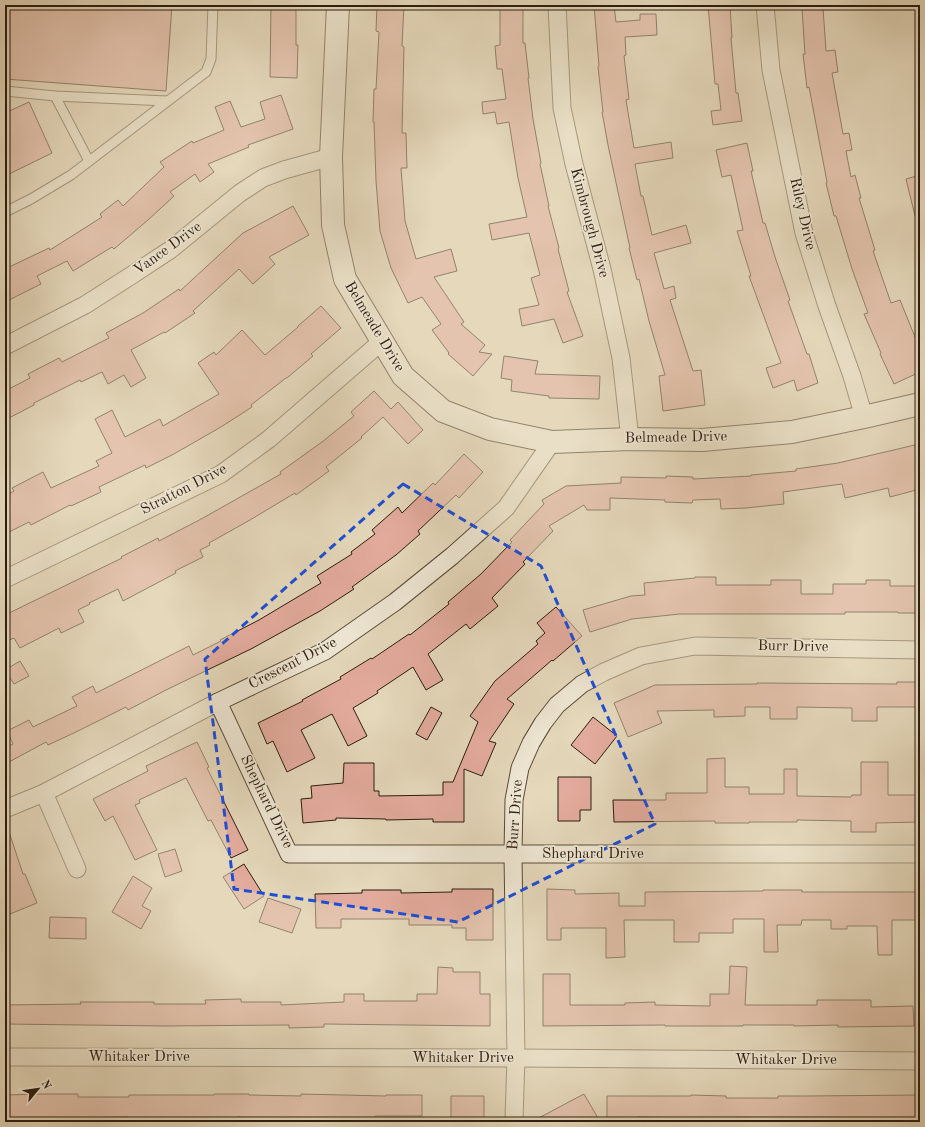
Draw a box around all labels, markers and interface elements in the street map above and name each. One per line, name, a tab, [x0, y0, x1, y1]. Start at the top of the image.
street label: Kimbrough Drive	[567, 166, 611, 280]
street label: Riley Drive	[786, 176, 818, 252]
street label: Vance Drive	[131, 219, 205, 278]
street label: Belmeade Drive	[341, 279, 407, 375]
street label: Belmeade Drive	[625, 430, 727, 446]
street label: Stratton Drive	[139, 462, 230, 518]
street label: Crescent Drive	[247, 635, 340, 693]
street label: Burr Drive	[757, 639, 829, 655]
street label: Shephard Drive	[237, 753, 295, 851]
street label: Burr Drive	[506, 779, 526, 851]
street label: Shephard Drive	[542, 847, 644, 862]
street label: Whitaker Drive	[88, 1050, 190, 1065]
street label: Whitaker Drive	[412, 1051, 514, 1066]
street label: Whitaker Drive	[735, 1053, 837, 1068]
north arrow	[18, 1069, 58, 1109]
text: N	[39, 1079, 53, 1092]

